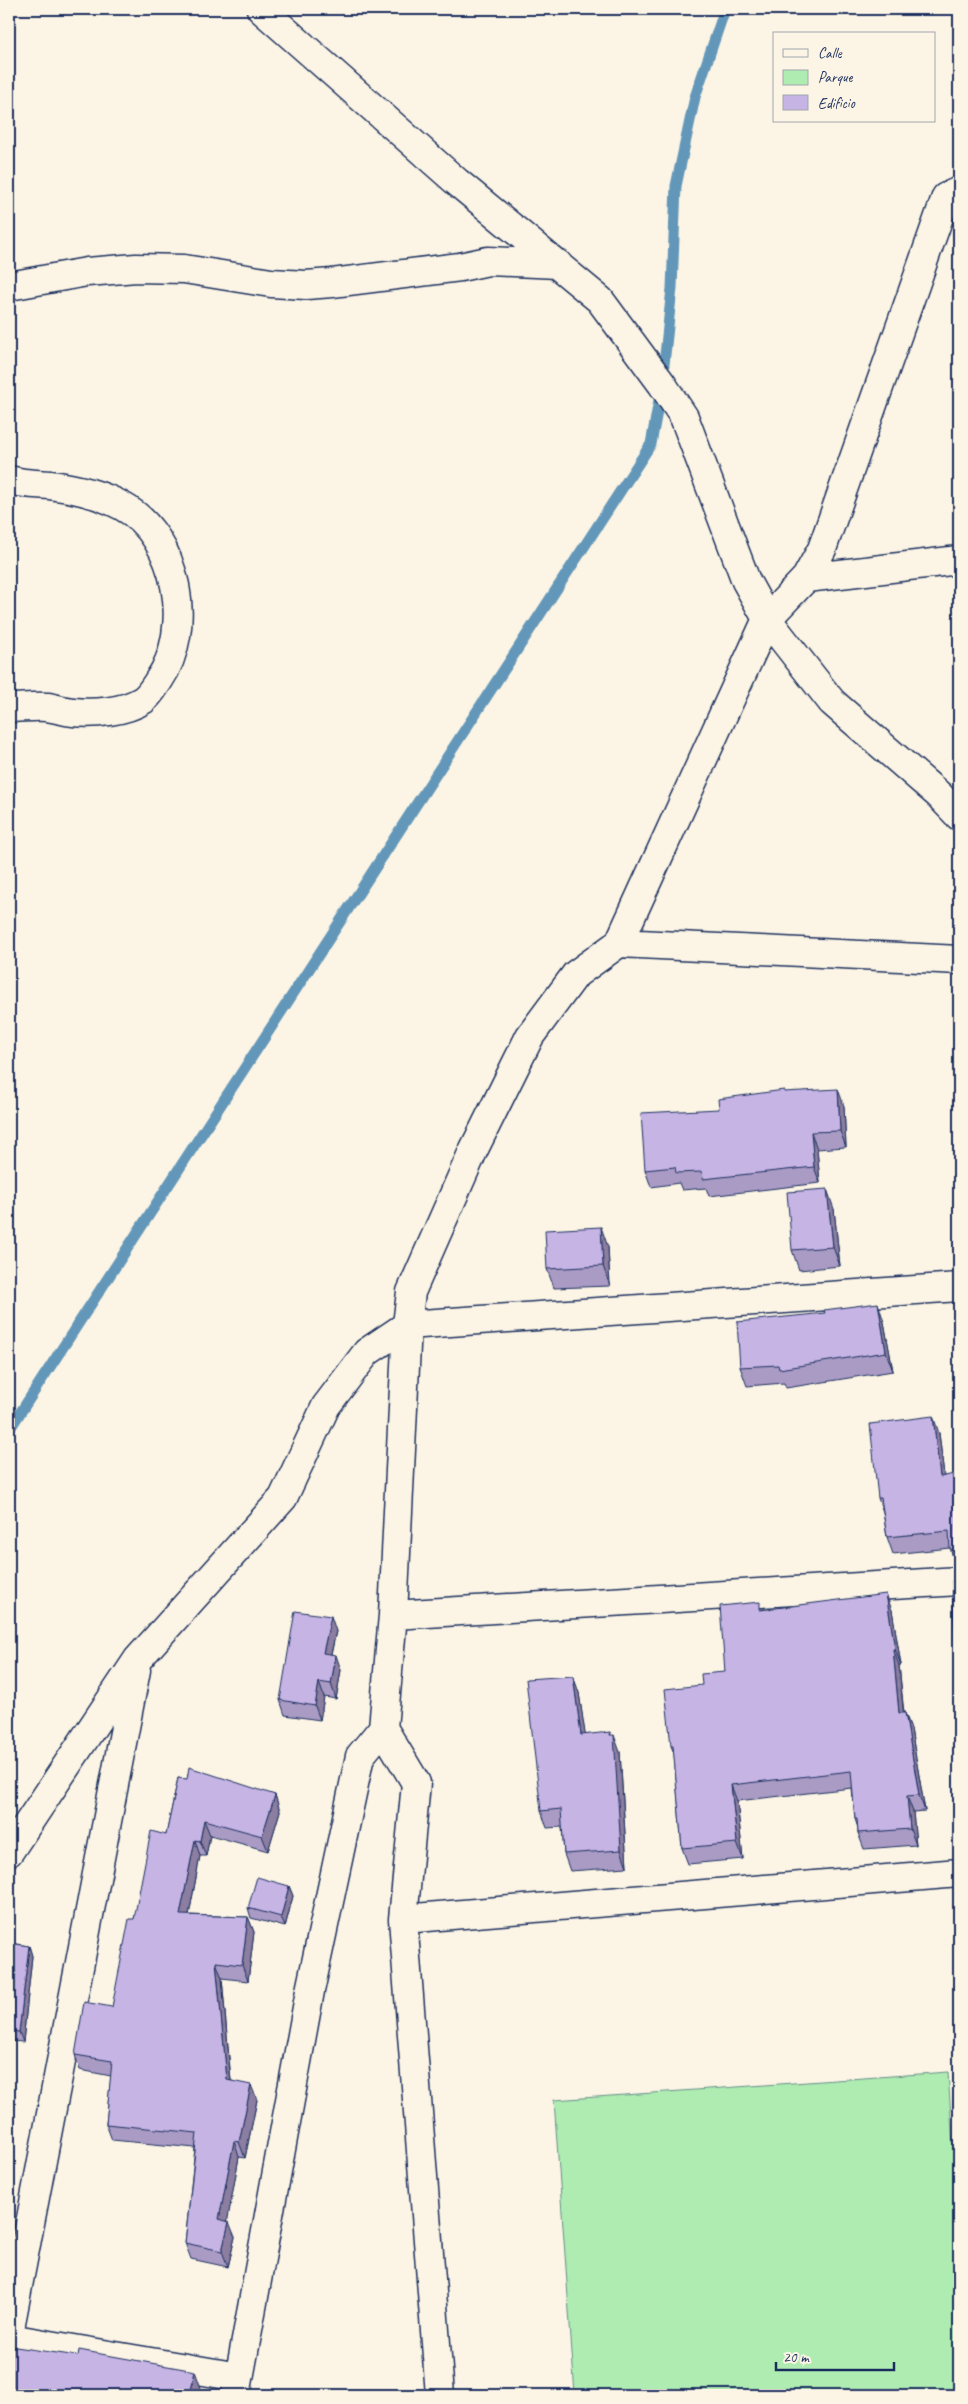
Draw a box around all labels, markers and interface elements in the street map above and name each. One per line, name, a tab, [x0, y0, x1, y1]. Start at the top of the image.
legend	[773, 32, 936, 122]
text: Calle	[818, 44, 843, 63]
text: Parque	[818, 68, 854, 87]
text: Edificio	[818, 94, 856, 113]
scale bar	[776, 2339, 893, 2371]
text: 20 m	[783, 2348, 810, 2367]

